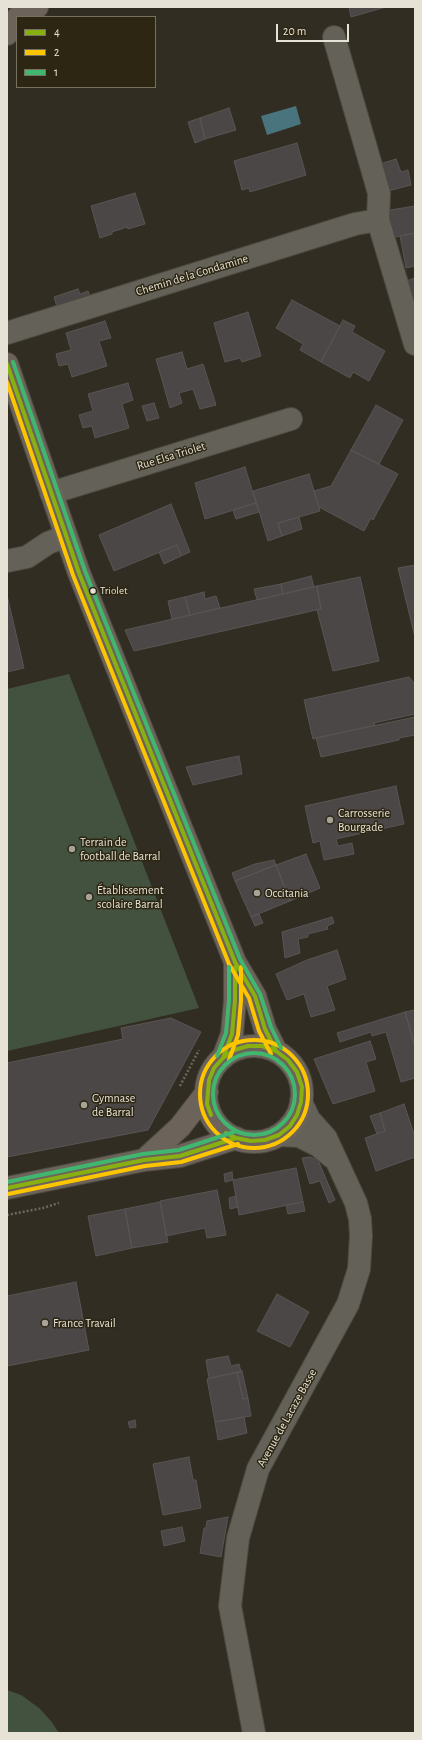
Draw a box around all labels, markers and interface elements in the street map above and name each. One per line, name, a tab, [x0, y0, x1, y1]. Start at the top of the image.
legend	[16, 16, 156, 88]
scale bar	[278, 16, 351, 42]
text: 20 m	[283, 25, 306, 37]
text: 4	[54, 26, 60, 38]
text: 2	[54, 46, 59, 58]
text: 1	[54, 66, 58, 78]
street label: Chemin de la Condamine	[134, 251, 250, 299]
street label: Rue Elsa Triolet	[135, 439, 207, 473]
place label: Triolet	[100, 584, 128, 598]
marker: Triolet	[88, 586, 98, 596]
place label: Carrosserie Bourgade	[338, 806, 390, 834]
marker: Carrosserie Bourgade	[325, 815, 335, 825]
place label: Terrain de football de Barral	[80, 835, 160, 863]
marker: Terrain de football de Barral	[67, 844, 77, 854]
place label: Établissement scolaire Barral	[97, 883, 164, 911]
place label: Occitania	[265, 886, 309, 900]
marker: Occitania	[252, 888, 262, 898]
marker: Établissement scolaire Barral	[84, 892, 94, 902]
place label: Gymnase de Barral	[92, 1091, 135, 1119]
marker: Gymnase de Barral	[79, 1100, 89, 1110]
place label: France Travail	[53, 1316, 116, 1330]
marker: France Travail	[40, 1318, 50, 1328]
street label: Avenue de Lacaze Basse	[254, 1366, 320, 1470]

